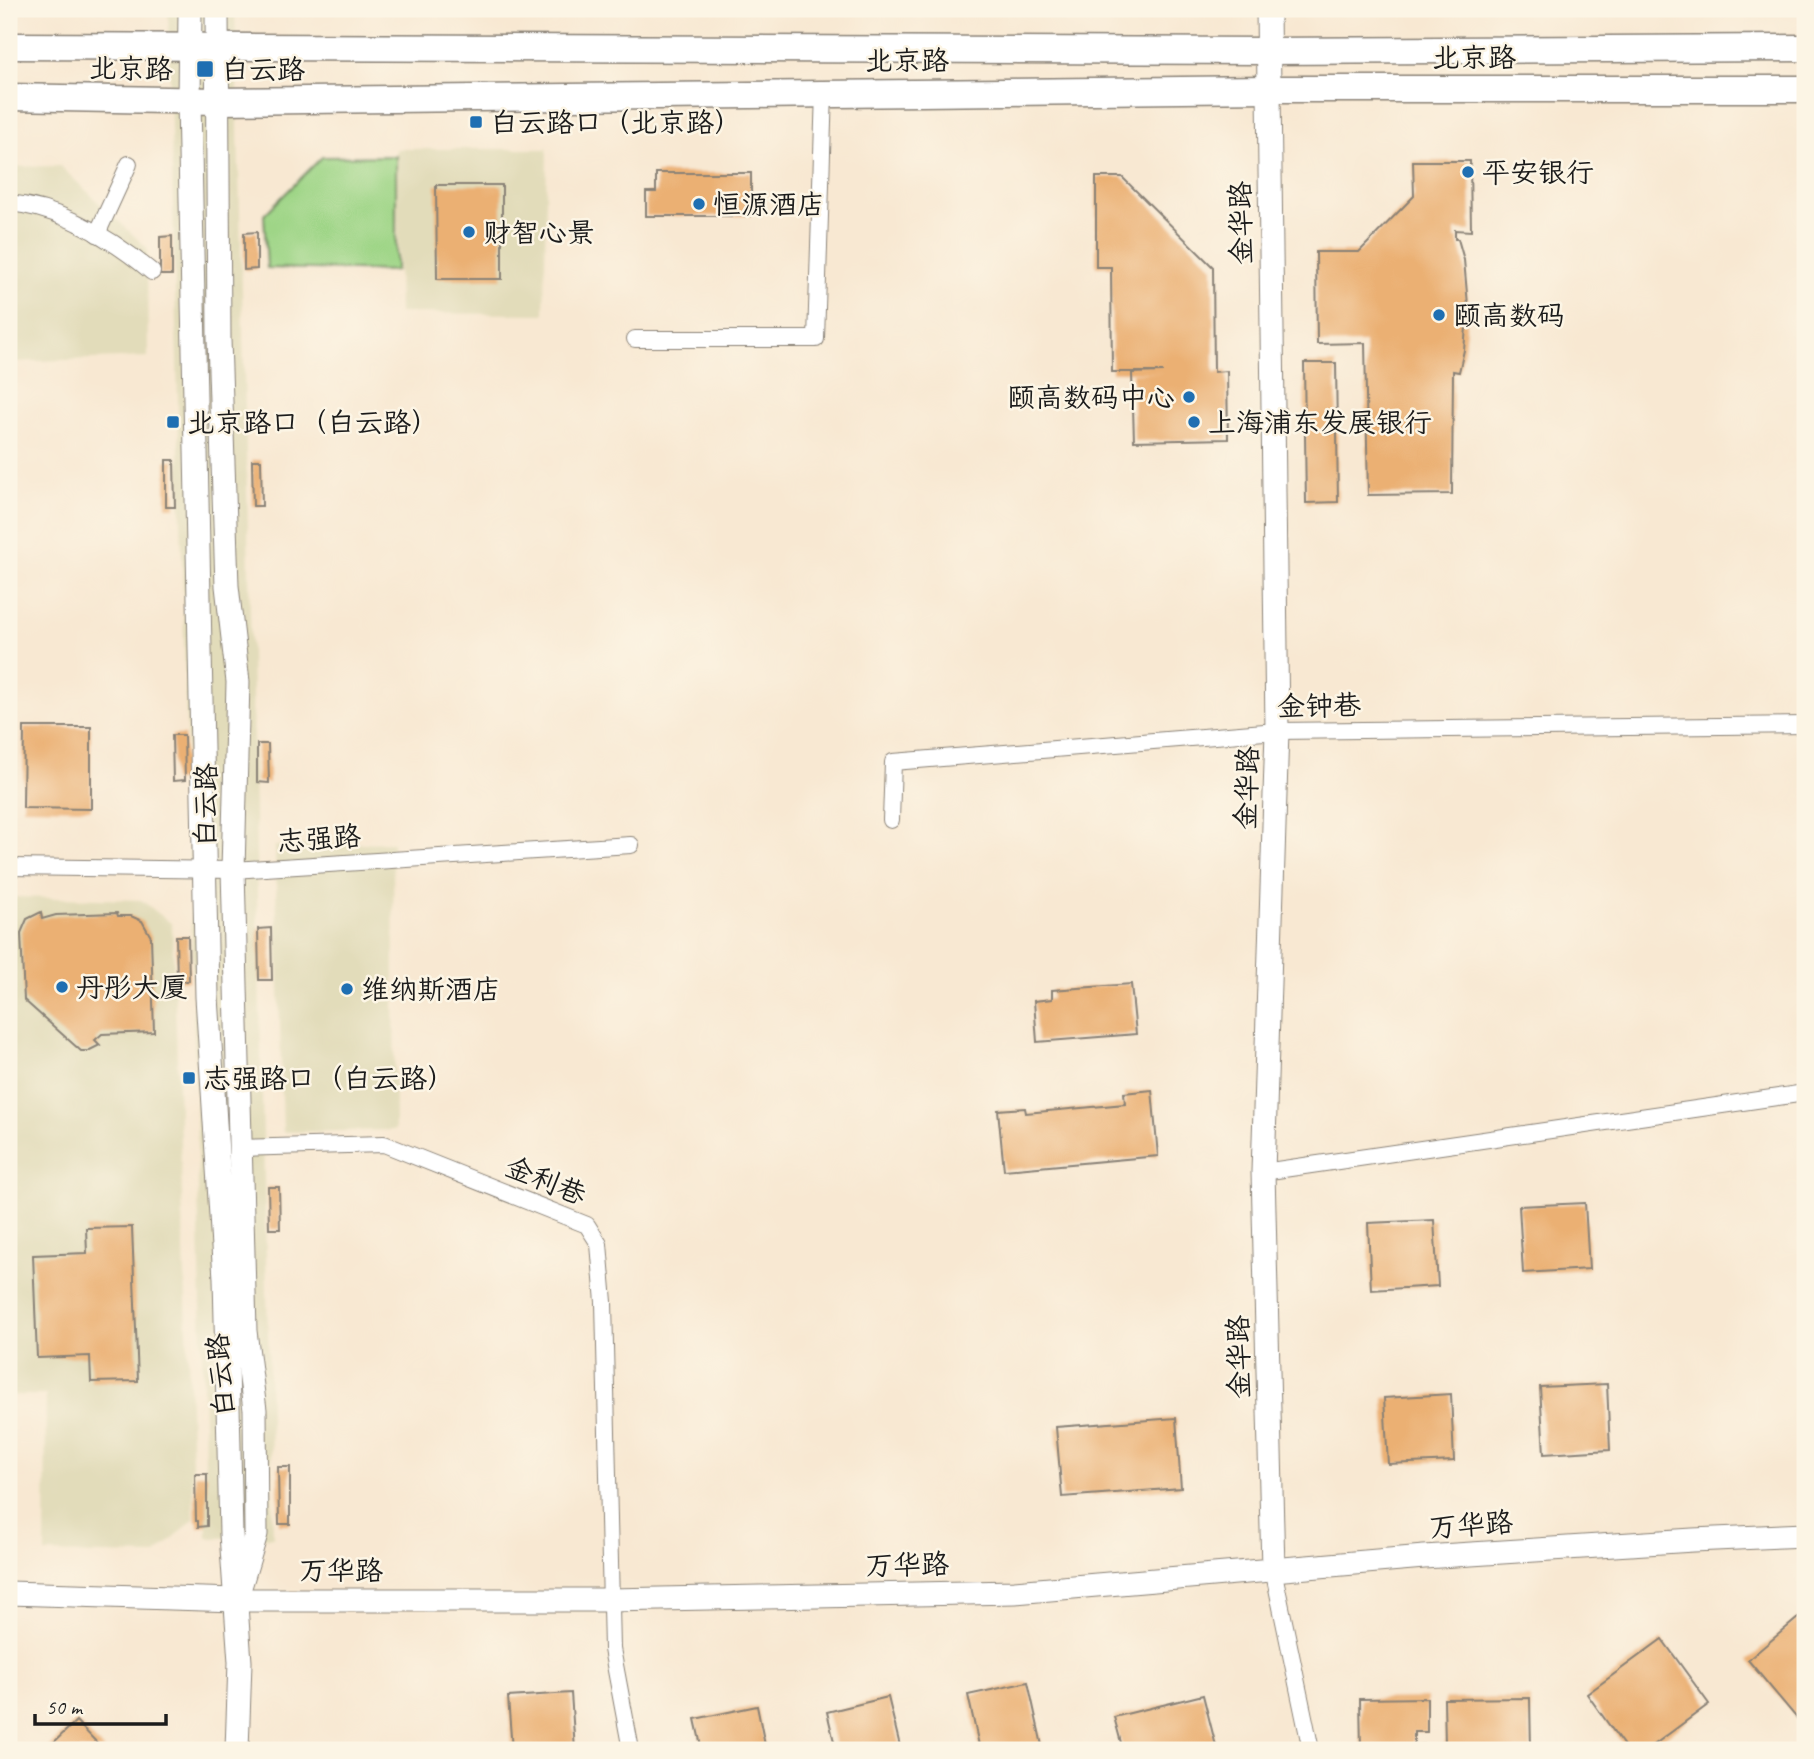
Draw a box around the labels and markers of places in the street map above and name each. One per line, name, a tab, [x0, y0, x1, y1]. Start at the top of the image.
place label: 白云路	[221, 52, 305, 87]
marker: 白云路	[195, 59, 215, 79]
place label: 白云路口（北京路）	[490, 105, 742, 140]
marker: 白云路口（北京路）	[468, 114, 484, 130]
place label: 平安银行	[1482, 155, 1594, 190]
marker: 平安银行	[1460, 164, 1476, 180]
place label: 恒源酒店	[713, 187, 825, 222]
marker: 恒源酒店	[691, 196, 707, 212]
place label: 财智心景	[483, 215, 595, 250]
marker: 财智心景	[461, 224, 477, 240]
place label: 颐高数码	[1453, 298, 1565, 333]
marker: 颐高数码	[1431, 307, 1447, 323]
place label: 颐高数码中心	[1007, 380, 1175, 415]
marker: 颐高数码中心	[1181, 389, 1197, 405]
place label: 北京路口（白云路）	[187, 405, 439, 440]
place label: 上海浦东发展银行	[1208, 405, 1432, 440]
marker: 北京路口（白云路）	[165, 414, 181, 430]
marker: 上海浦东发展银行	[1186, 414, 1202, 430]
place label: 丹彤大厦	[76, 970, 188, 1005]
place label: 维纳斯酒店	[361, 972, 501, 1007]
marker: 丹彤大厦	[54, 979, 70, 995]
marker: 维纳斯酒店	[339, 981, 355, 997]
place label: 志强路口（白云路）	[203, 1061, 455, 1096]
marker: 志强路口（白云路）	[181, 1070, 197, 1086]

